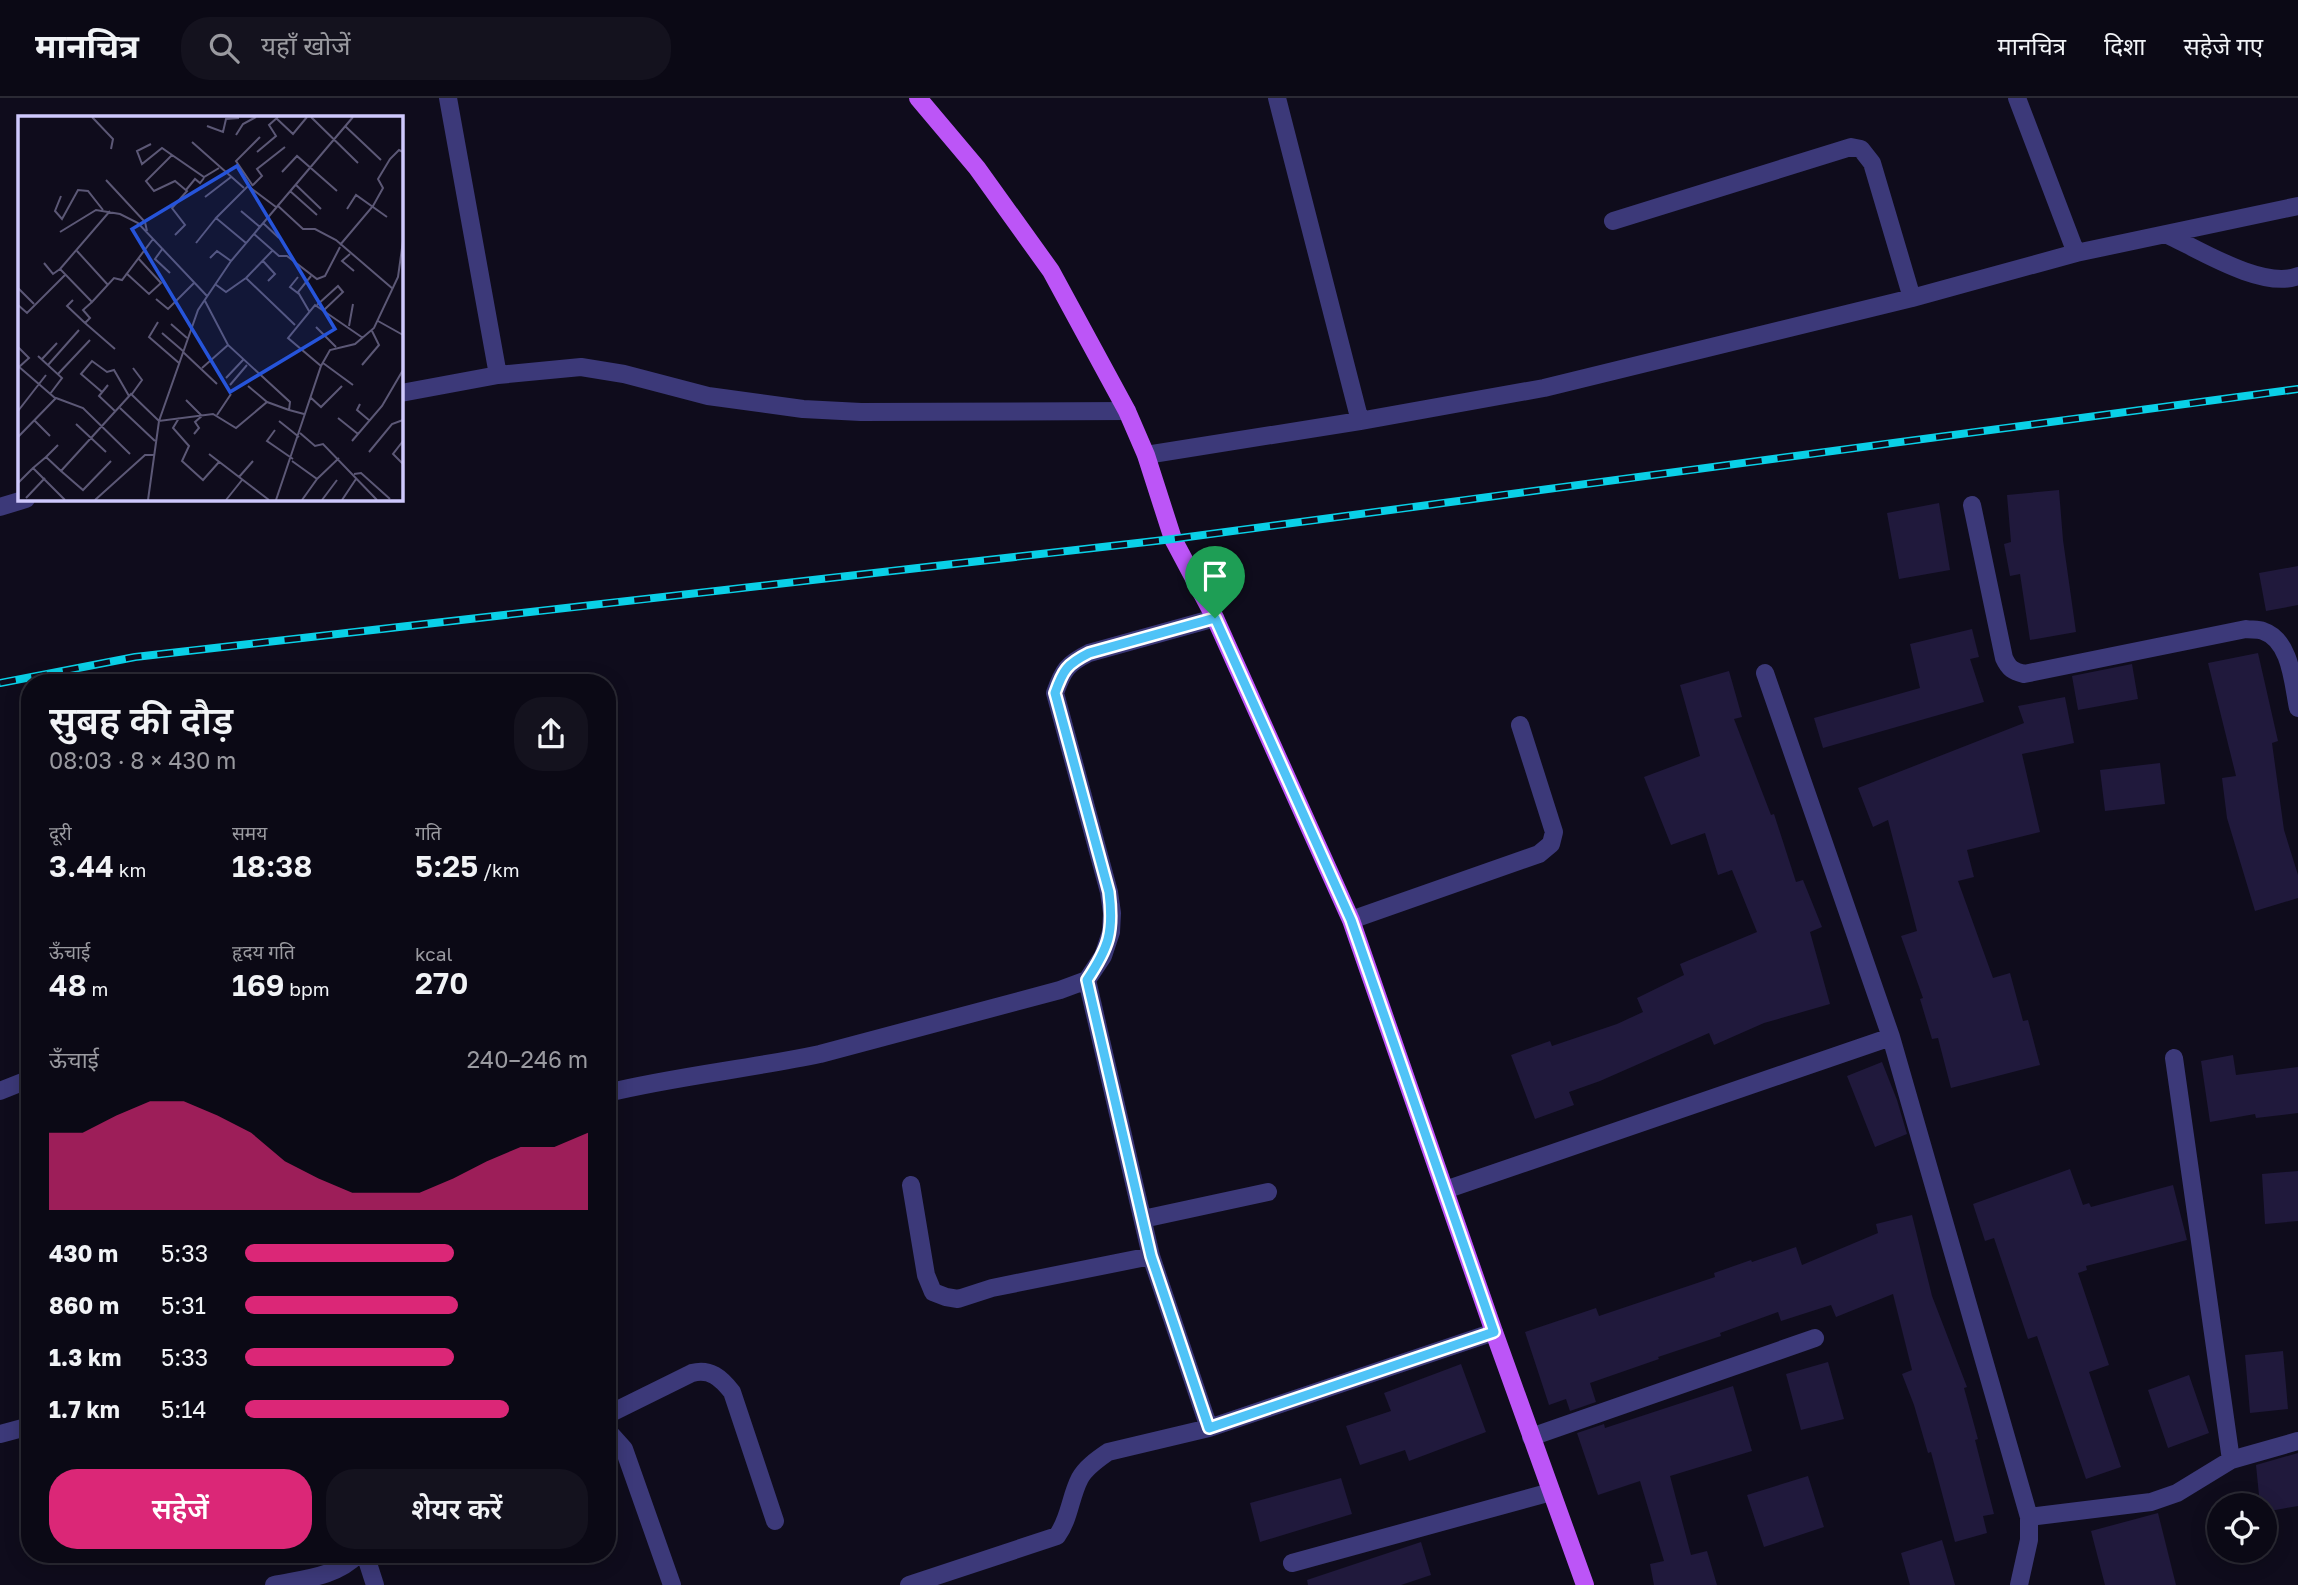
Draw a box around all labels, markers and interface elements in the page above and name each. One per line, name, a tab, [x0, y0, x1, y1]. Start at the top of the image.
search box	[181, 17, 671, 80]
text: मानचित्र	[35, 26, 139, 65]
icon: search	[205, 29, 243, 67]
text: यहाँ खोजें	[261, 30, 350, 61]
text: मानचित्र	[1997, 31, 2066, 60]
text: दिशा	[2104, 31, 2145, 60]
text: सहेजे गए	[2183, 31, 2263, 60]
inset map	[18, 116, 402, 500]
pin	[1185, 546, 1245, 618]
icon: arrive	[1196, 557, 1234, 595]
text: सुबह की दौड़	[49, 697, 233, 742]
button: share	[514, 697, 588, 771]
text: 08:03 · 8 × 430 m	[49, 746, 236, 774]
text: दूरी	[49, 821, 72, 844]
text: समय	[232, 821, 267, 844]
text: गति	[415, 821, 441, 844]
text: 3.44	[49, 848, 114, 884]
text: 18:38	[232, 848, 312, 884]
text: 5:25	[415, 848, 478, 884]
text: km	[114, 858, 146, 881]
text: /km	[478, 858, 520, 881]
text: ऊँचाई	[49, 940, 90, 963]
text: हृदय गति	[232, 940, 295, 963]
text: kcal	[415, 942, 453, 965]
text: 270	[415, 965, 468, 1001]
text: 48	[49, 967, 87, 1003]
text: 169	[232, 967, 285, 1003]
text: m	[87, 977, 108, 1000]
text: bpm	[285, 977, 330, 1000]
text: ऊँचाई	[49, 1045, 99, 1073]
text: 240–246 m	[467, 1045, 588, 1073]
text: 430 m	[49, 1239, 118, 1267]
text: 5:33	[161, 1239, 208, 1267]
text: 860 m	[49, 1291, 119, 1319]
text: 5:31	[161, 1291, 206, 1319]
text: 1.3 km	[49, 1343, 121, 1371]
text: 5:33	[161, 1343, 208, 1371]
text: 1.7 km	[49, 1395, 120, 1423]
text: 5:14	[161, 1395, 206, 1423]
button: सहेजें	[49, 1469, 312, 1549]
button: शेयर करें	[326, 1469, 588, 1549]
map controls	[2207, 1493, 2277, 1563]
button: locate	[2207, 1493, 2277, 1563]

